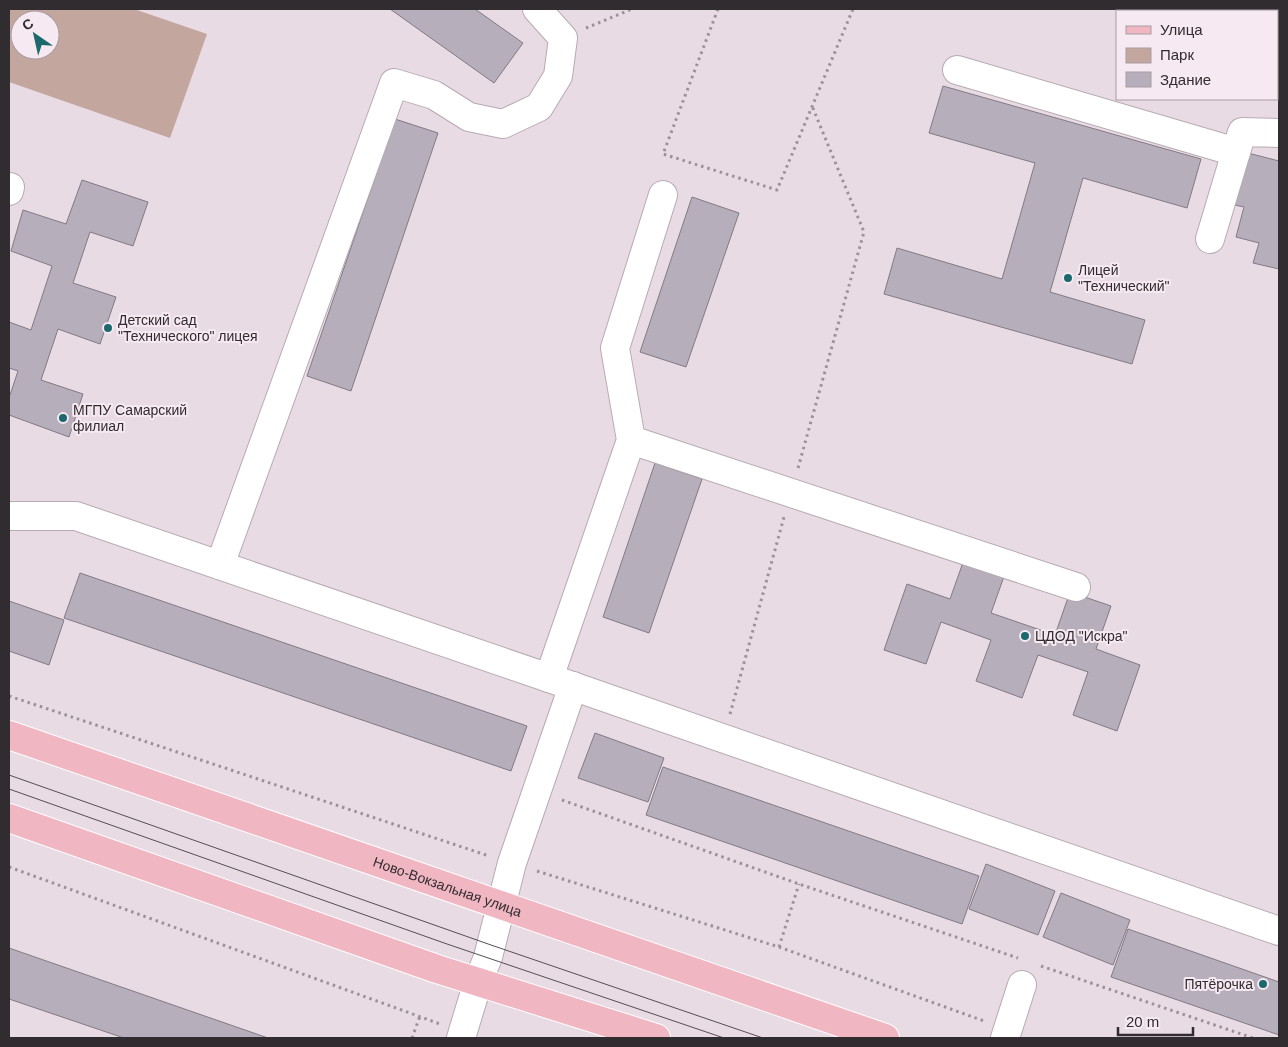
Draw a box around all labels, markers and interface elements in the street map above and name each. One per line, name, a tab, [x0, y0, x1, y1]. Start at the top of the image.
north arrow	[10, 10, 60, 60]
legend	[1116, 10, 1278, 100]
text: С	[19, 15, 36, 34]
text: Улица	[1160, 21, 1203, 38]
text: Парк	[1160, 46, 1194, 63]
text: Здание	[1160, 71, 1211, 88]
place label: Лицей "Технический"	[1078, 262, 1170, 294]
marker: Лицей "Технический"	[1062, 272, 1074, 284]
place label: Детский сад "Технического" лицея	[118, 312, 258, 344]
marker: Детский сад "Технического" лицея	[102, 322, 114, 334]
place label: МГПУ Самарский филиал	[73, 402, 187, 434]
marker: МГПУ Самарский филиал	[57, 412, 69, 424]
place label: ЦДОД "Искра"	[1035, 628, 1128, 644]
marker: ЦДОД "Искра"	[1019, 630, 1031, 642]
street label: Ново-Вокзальная улица	[371, 854, 524, 920]
place label: Пятёрочка	[1184, 976, 1253, 992]
marker: Пятёрочка	[1257, 978, 1269, 990]
scale bar	[1118, 1004, 1193, 1036]
text: 20 m	[1126, 1013, 1159, 1030]

